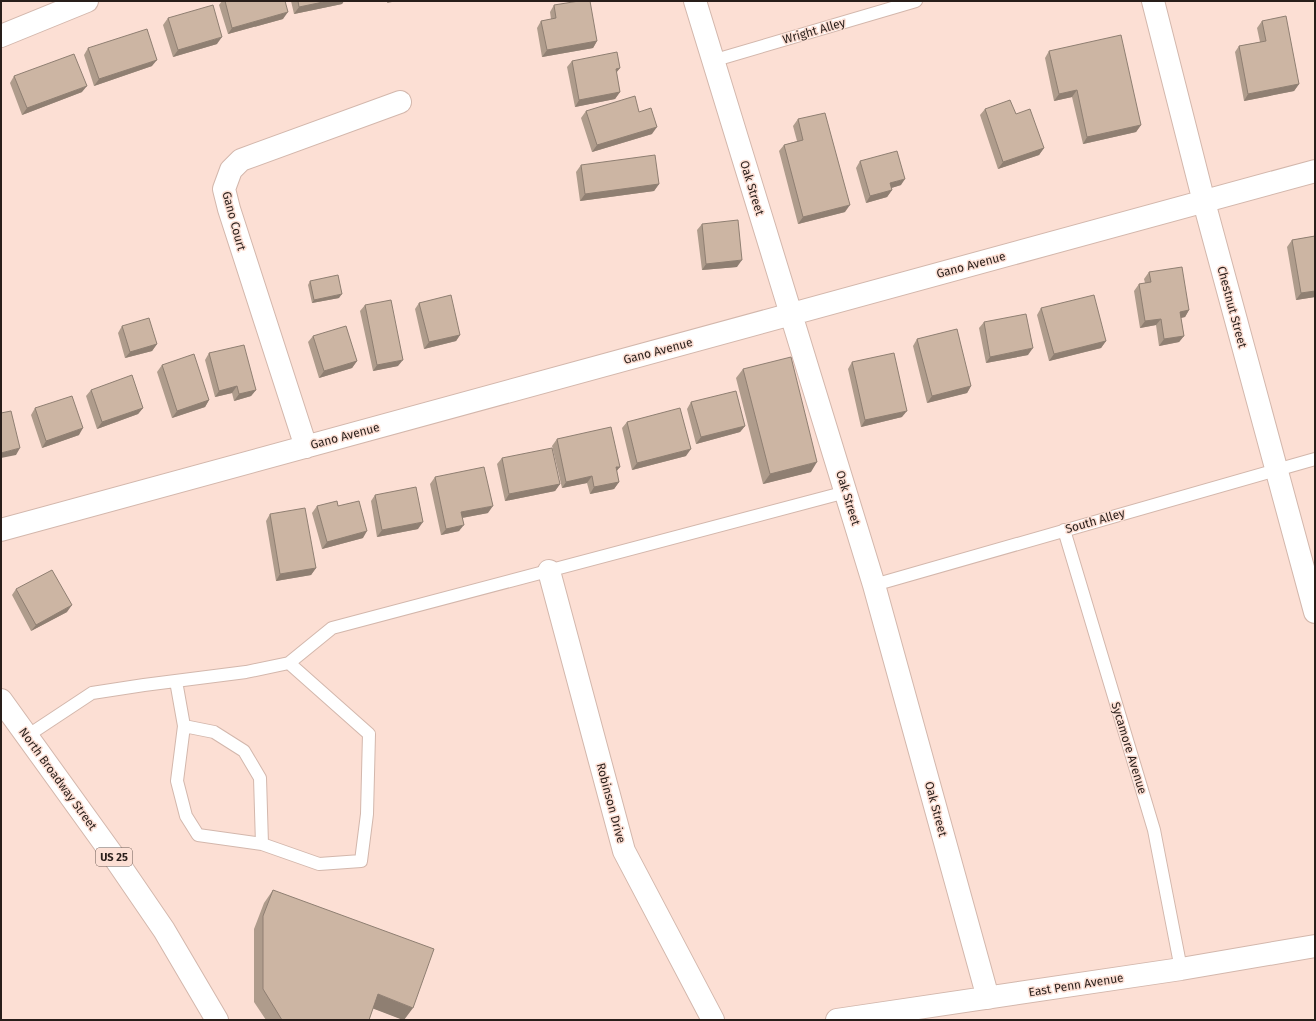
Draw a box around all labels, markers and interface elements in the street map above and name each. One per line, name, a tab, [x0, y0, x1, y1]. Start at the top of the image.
street label: Wright Alley	[781, 15, 847, 47]
street label: Oak Street	[737, 159, 767, 218]
street label: Gano Court	[219, 190, 249, 253]
street label: Gano Avenue	[935, 249, 1007, 281]
street label: Chestnut Street	[1214, 265, 1250, 350]
street label: Gano Avenue	[622, 335, 694, 367]
street label: Gano Avenue	[309, 420, 381, 452]
street label: Oak Street	[833, 469, 863, 528]
street label: South Alley	[1064, 506, 1126, 536]
street label: Sycamore Avenue	[1108, 700, 1150, 796]
street label: North Broadway Street	[16, 725, 100, 833]
street label: Robinson Drive	[594, 761, 628, 845]
street label: Oak Street	[922, 780, 950, 839]
road number: US 25	[96, 848, 132, 866]
street label: East Penn Avenue	[1027, 971, 1125, 999]

